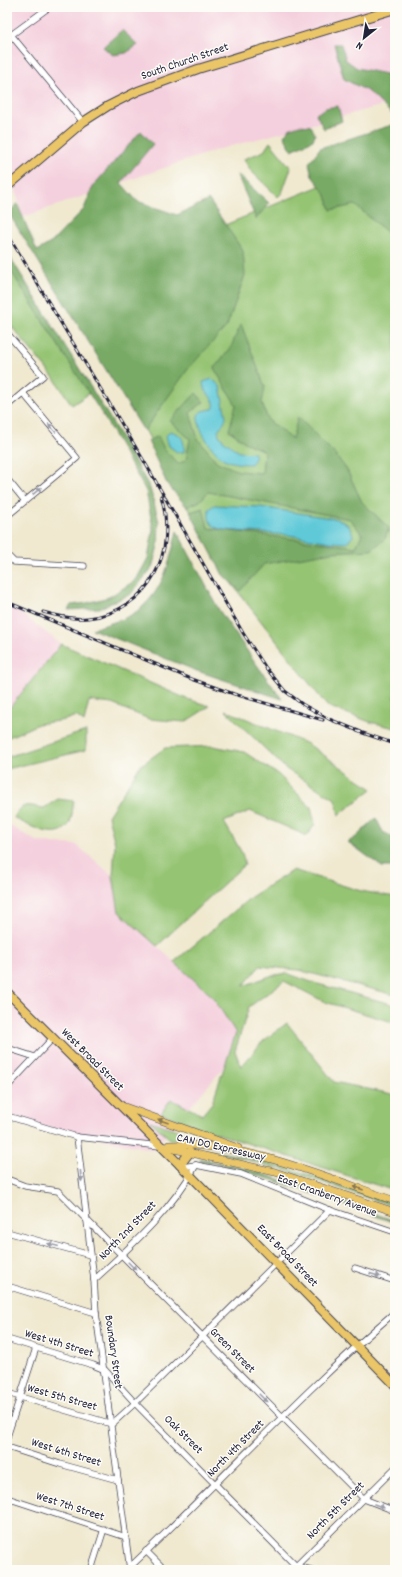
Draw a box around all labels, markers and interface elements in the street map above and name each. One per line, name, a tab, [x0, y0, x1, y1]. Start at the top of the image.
north arrow	[344, 18, 384, 58]
text: N	[353, 36, 366, 53]
street label: South Church Street	[139, 39, 232, 85]
one-way arrow	[47, 423, 56, 434]
one-way arrow	[32, 487, 42, 496]
street label: West Broad Street	[57, 1025, 128, 1096]
one-way arrow	[157, 1118, 169, 1124]
street label: CAN DO Expressway	[175, 1130, 268, 1167]
one-way arrow	[78, 1170, 84, 1182]
street label: East Cranberry Avenue	[275, 1170, 379, 1222]
one-way arrow	[352, 1185, 364, 1191]
street label: North 2nd Street	[95, 1197, 161, 1264]
street label: East Broad Street	[252, 1221, 322, 1292]
one-way arrow	[47, 1242, 59, 1248]
one-way arrow	[127, 1261, 137, 1271]
one-way arrow	[369, 1272, 381, 1278]
street label: Boundary Street	[99, 1314, 127, 1390]
street label: Green Street	[205, 1324, 259, 1378]
street label: West 4th Street	[22, 1325, 96, 1363]
street label: West 5th Street	[25, 1380, 99, 1416]
one-way arrow	[258, 1393, 268, 1403]
street label: Oak Street	[160, 1412, 207, 1459]
street label: North 4th Street	[203, 1416, 269, 1482]
street label: West 6th Street	[29, 1434, 104, 1472]
street label: North 5th Street	[303, 1478, 369, 1544]
street label: West 7th Street	[34, 1488, 107, 1526]
one-way arrow	[374, 1503, 386, 1509]

